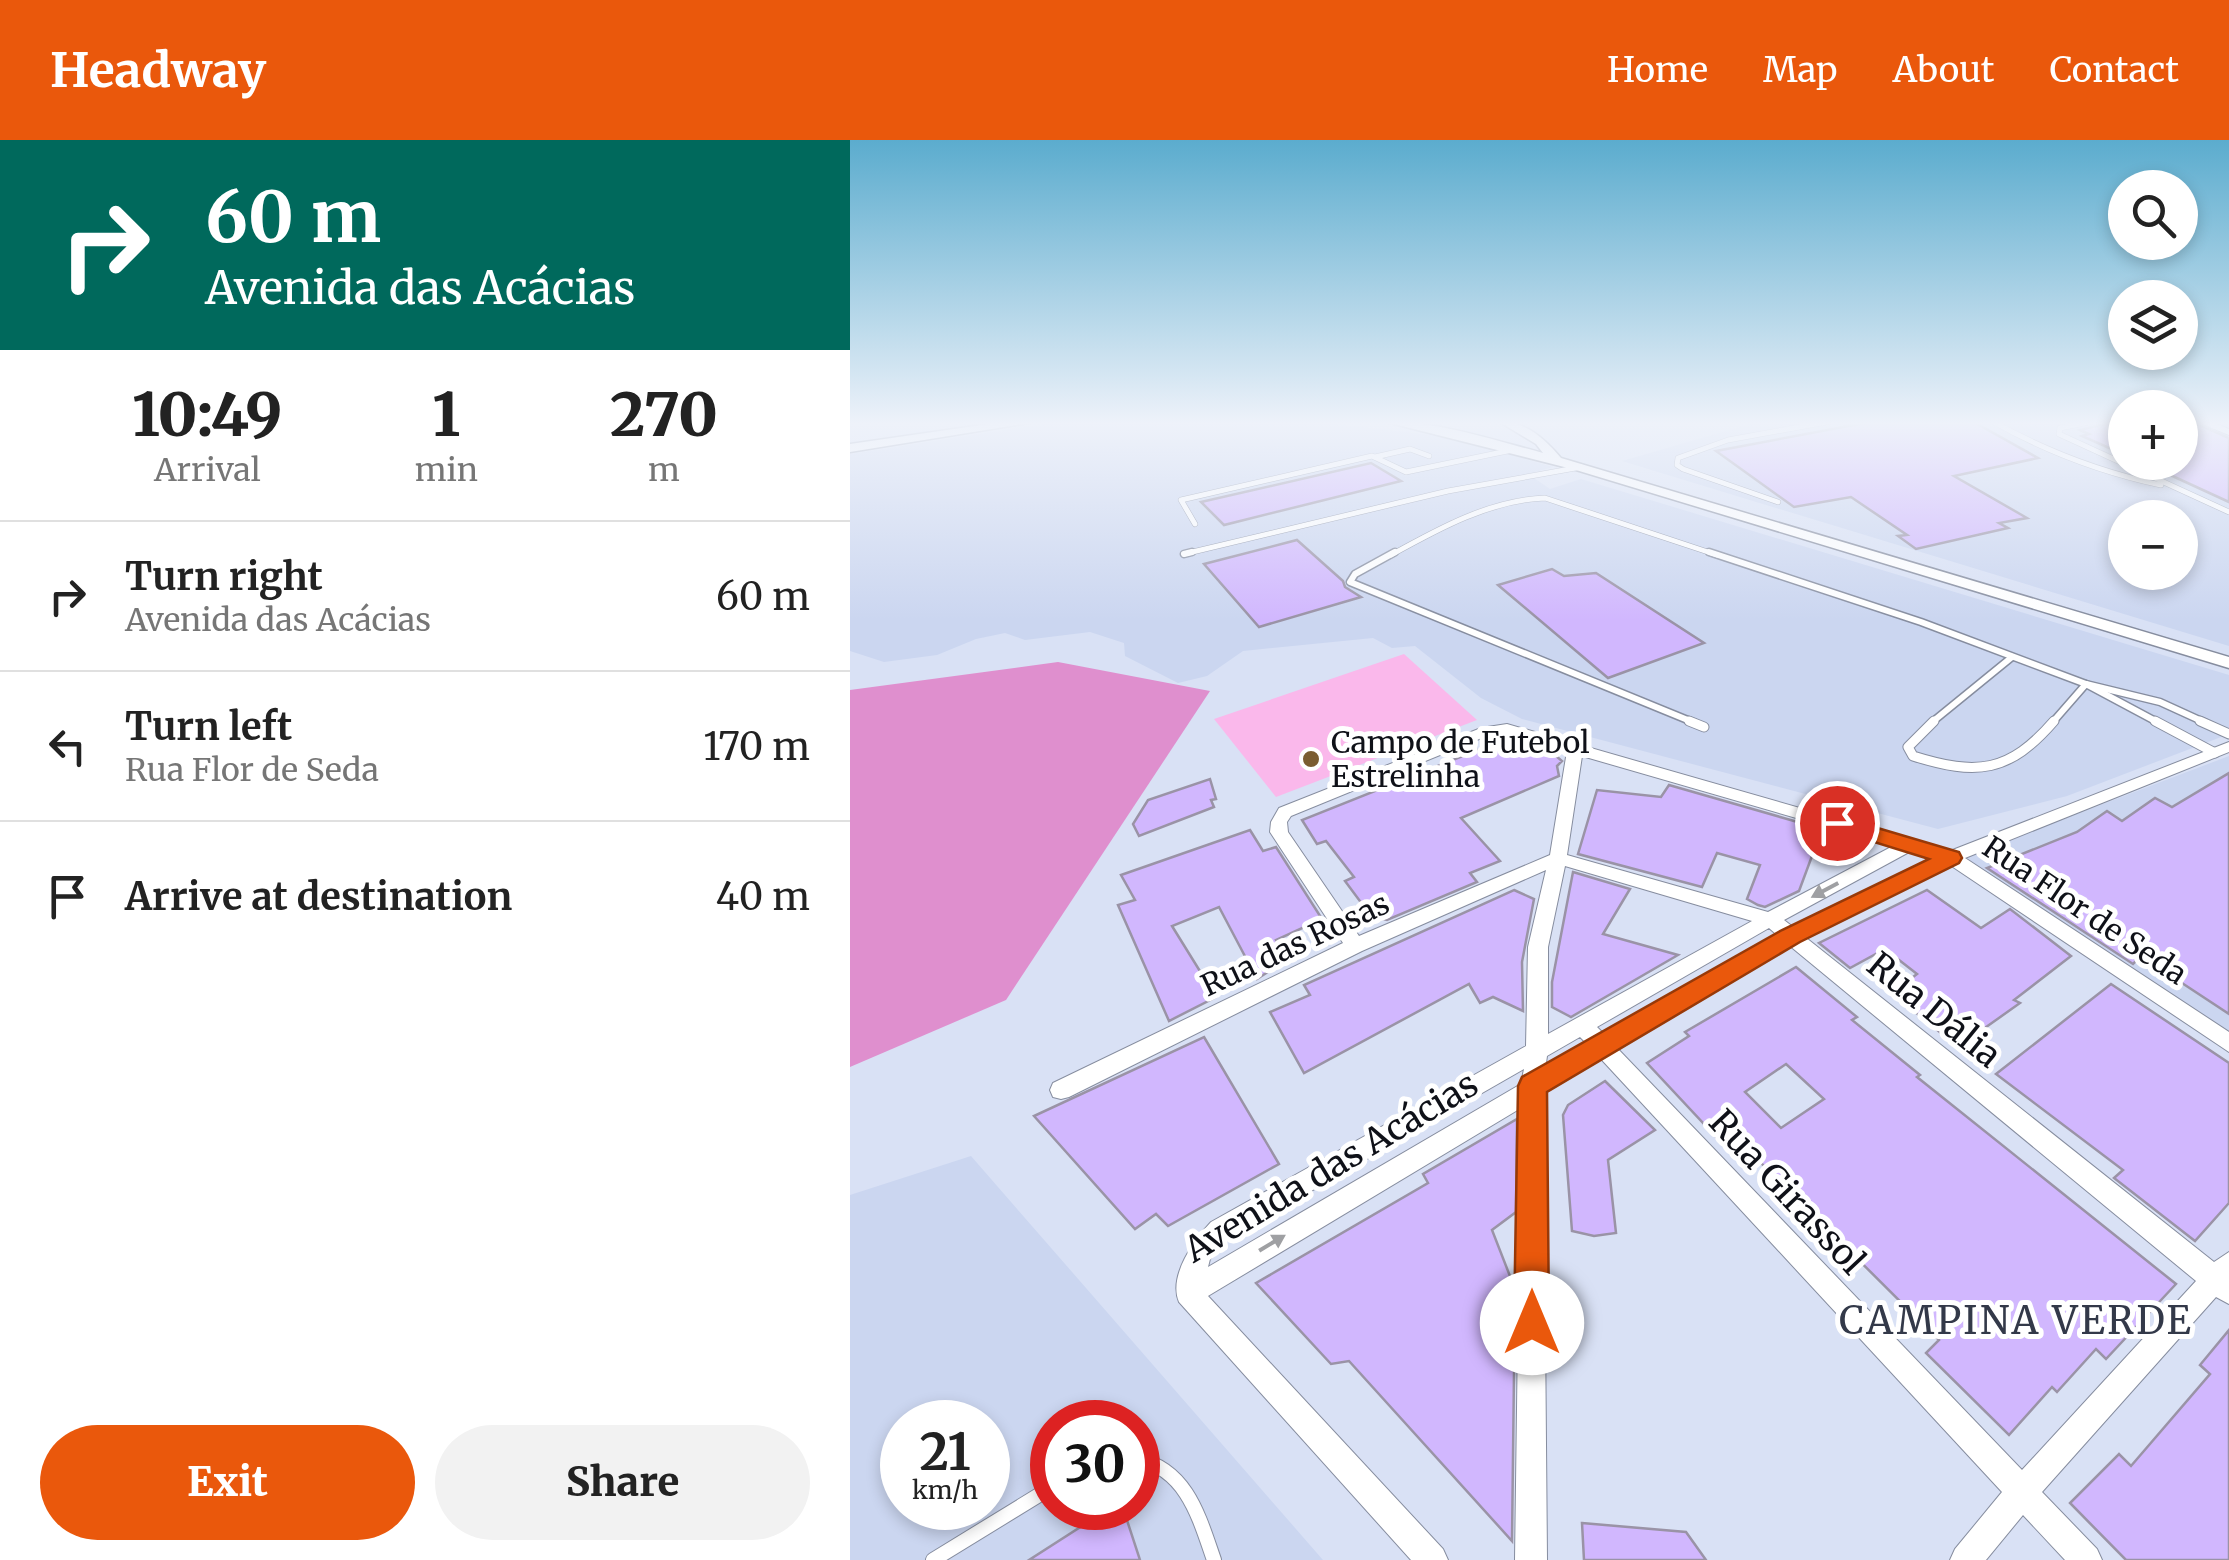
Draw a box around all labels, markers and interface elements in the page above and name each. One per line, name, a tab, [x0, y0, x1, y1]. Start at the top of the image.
text: Headway	[50, 40, 266, 100]
text: Home	[1607, 48, 1708, 92]
text: Map	[1763, 48, 1838, 92]
text: About	[1893, 48, 1994, 92]
text: Contact	[2049, 48, 2179, 92]
map controls	[2108, 170, 2198, 590]
button: search	[2108, 170, 2198, 260]
text: 60 m	[205, 173, 381, 261]
icon: right	[40, 180, 170, 310]
text: Avenida das Acácias	[205, 260, 635, 316]
button: layers	[2108, 280, 2198, 370]
text: 10:49	[132, 377, 283, 452]
text: 1	[432, 377, 460, 452]
text: 270	[610, 377, 718, 452]
button: +	[2108, 390, 2198, 480]
text: Arrival	[154, 450, 261, 490]
text: min	[415, 450, 478, 490]
text: m	[648, 450, 680, 490]
button: −	[2108, 500, 2198, 590]
text: Turn right	[125, 553, 323, 600]
icon: right	[40, 569, 95, 624]
text: 60 m	[716, 573, 810, 620]
text: Avenida das Acácias	[125, 600, 431, 640]
text: Turn left	[125, 703, 292, 750]
icon: left	[40, 719, 95, 774]
text: 170 m	[703, 723, 810, 770]
place label: Campo de Futebol Estrelinha	[1331, 723, 1589, 795]
marker: Campo de Futebol Estrelinha	[1300, 748, 1322, 770]
text: Rua Flor de Seda	[125, 750, 379, 790]
pin	[1795, 781, 1880, 866]
icon: arrive	[1810, 796, 1865, 851]
street label: Rua Flor de Seda	[1976, 828, 2194, 992]
icon: arrive	[40, 869, 95, 924]
text: Arrive at destination	[125, 873, 512, 920]
text: 40 m	[716, 873, 810, 920]
one-way arrow	[1811, 881, 1840, 898]
street label: Rua das Rosas	[1195, 884, 1395, 1004]
street label: Rua Dália	[1858, 943, 2010, 1077]
street label: Avenida das Acácias	[1175, 1062, 1486, 1273]
street label: Rua Girassol	[1700, 1101, 1874, 1283]
one-way arrow	[1258, 1235, 1286, 1252]
position arrow	[1480, 1271, 1584, 1375]
district label: CAMPINA VERDE	[1839, 1297, 2193, 1344]
speed limit sign: 30	[1030, 1400, 1160, 1530]
text: 21	[919, 1421, 971, 1484]
button: Exit	[40, 1425, 415, 1540]
button: Share	[435, 1425, 810, 1540]
text: km/h	[912, 1474, 978, 1506]

